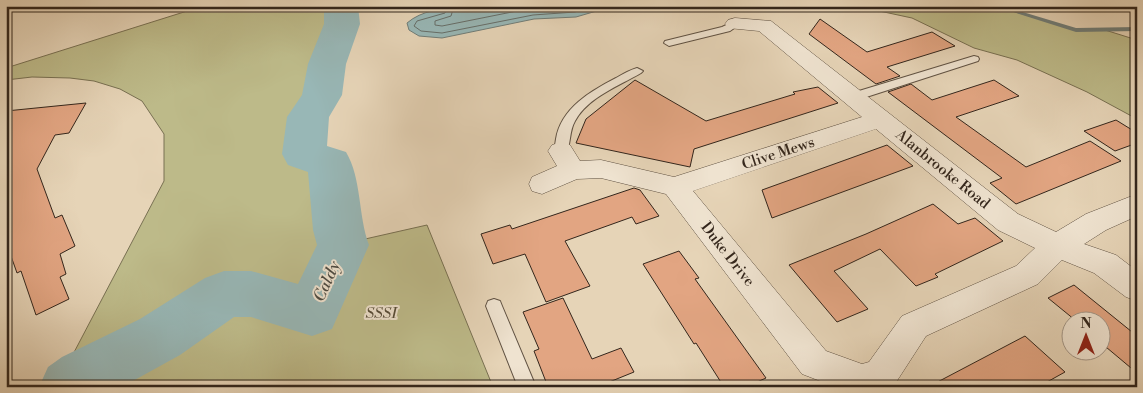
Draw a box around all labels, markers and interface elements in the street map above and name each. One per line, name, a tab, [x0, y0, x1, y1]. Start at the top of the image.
street label: Alanbrooke Road	[891, 125, 994, 214]
street label: Clive Mews	[739, 133, 817, 174]
street label: Duke Drive	[696, 218, 759, 290]
water label: Caldy	[309, 257, 345, 305]
park label: SSSI	[365, 304, 398, 323]
north arrow	[1060, 310, 1110, 360]
text: N	[1080, 315, 1092, 333]

